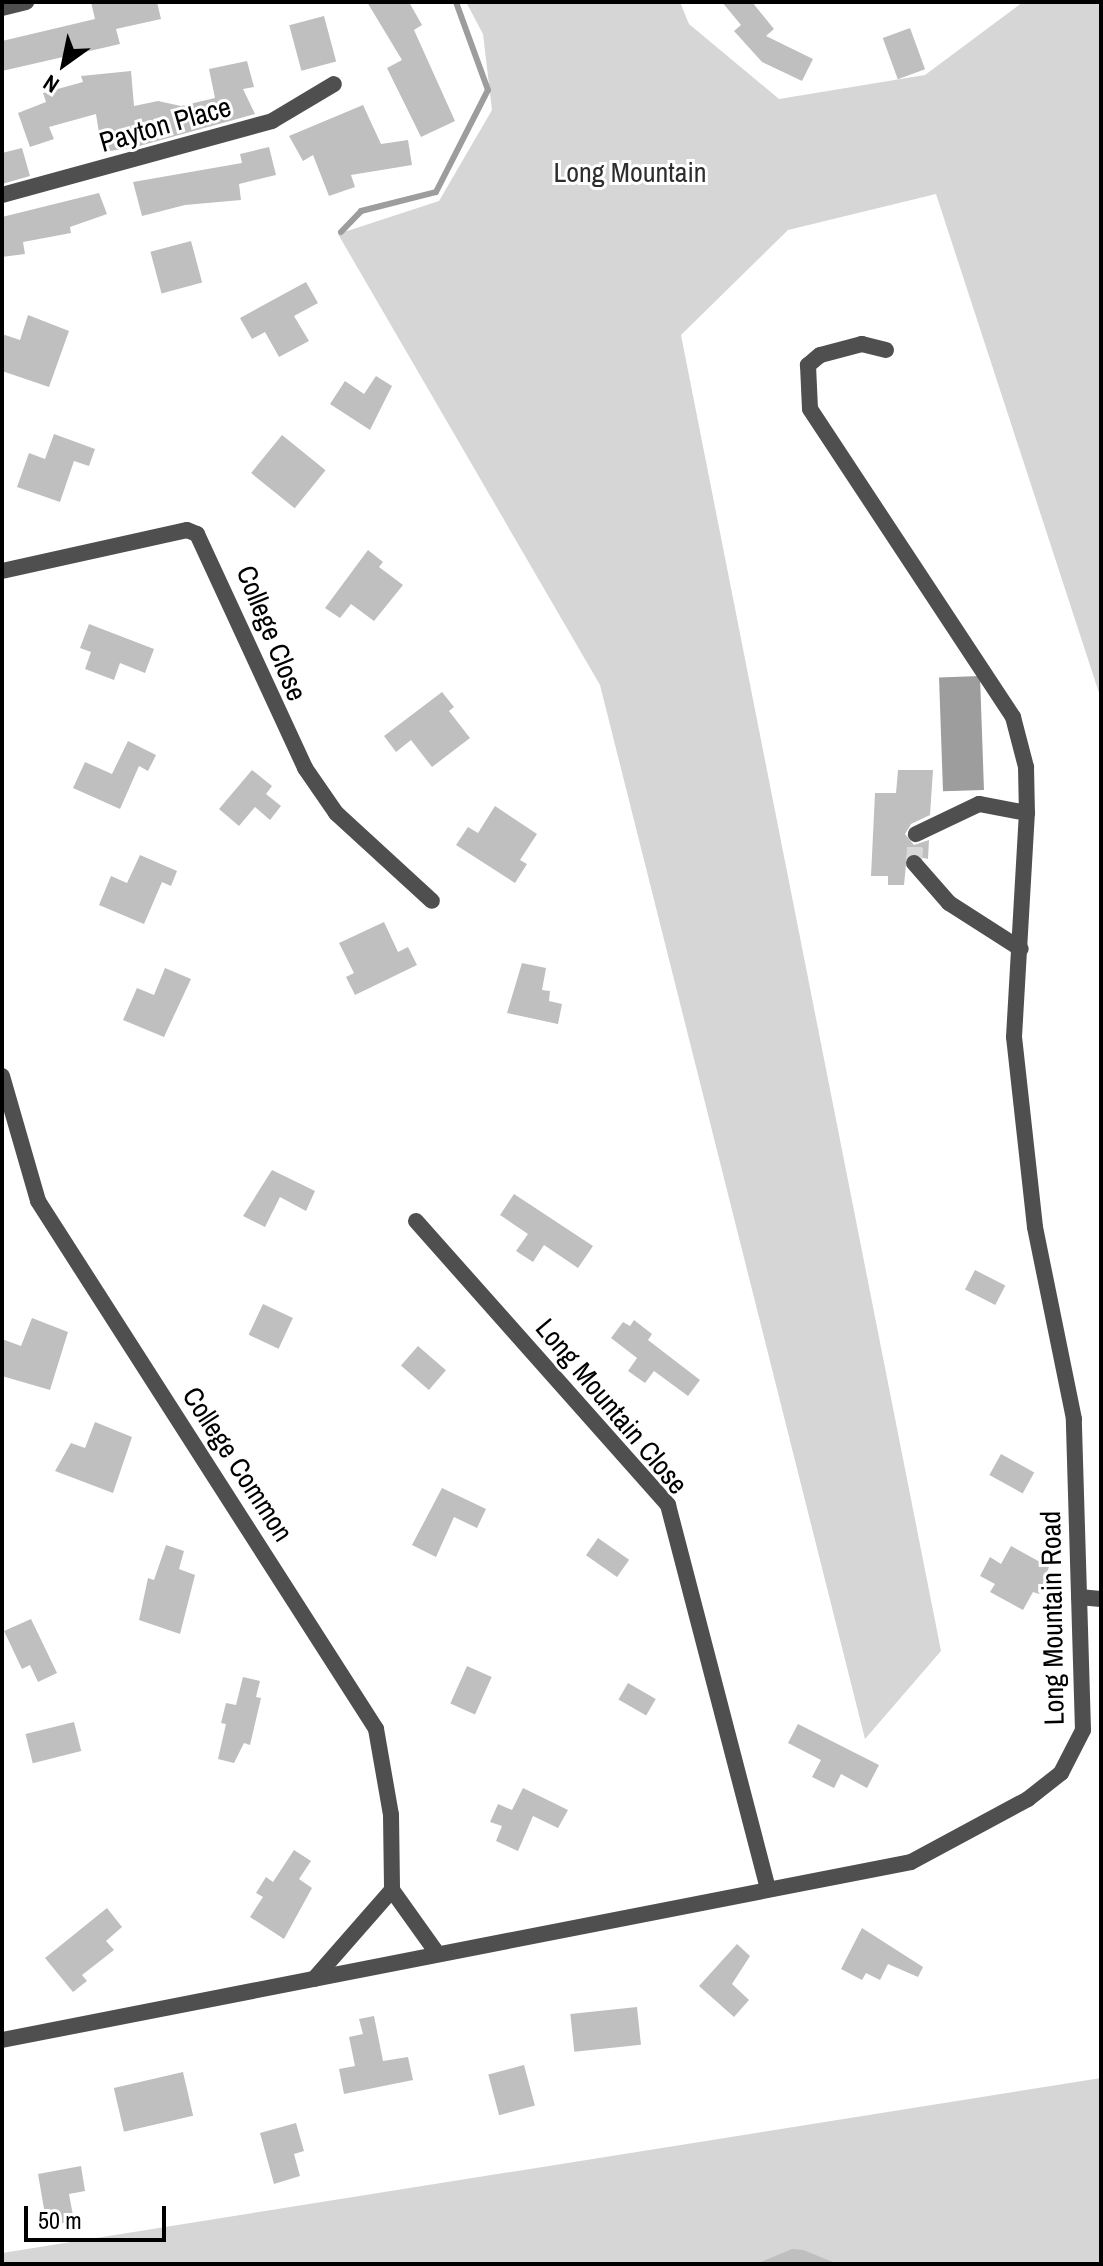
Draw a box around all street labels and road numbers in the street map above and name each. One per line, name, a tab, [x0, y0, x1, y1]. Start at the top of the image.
street label: Payton Place	[95, 89, 235, 159]
street label: College Close	[230, 560, 314, 706]
street label: Long Mountain Close	[529, 1312, 695, 1500]
street label: College Common	[176, 1380, 300, 1548]
street label: Long Mountain Road	[1033, 1510, 1071, 1726]

